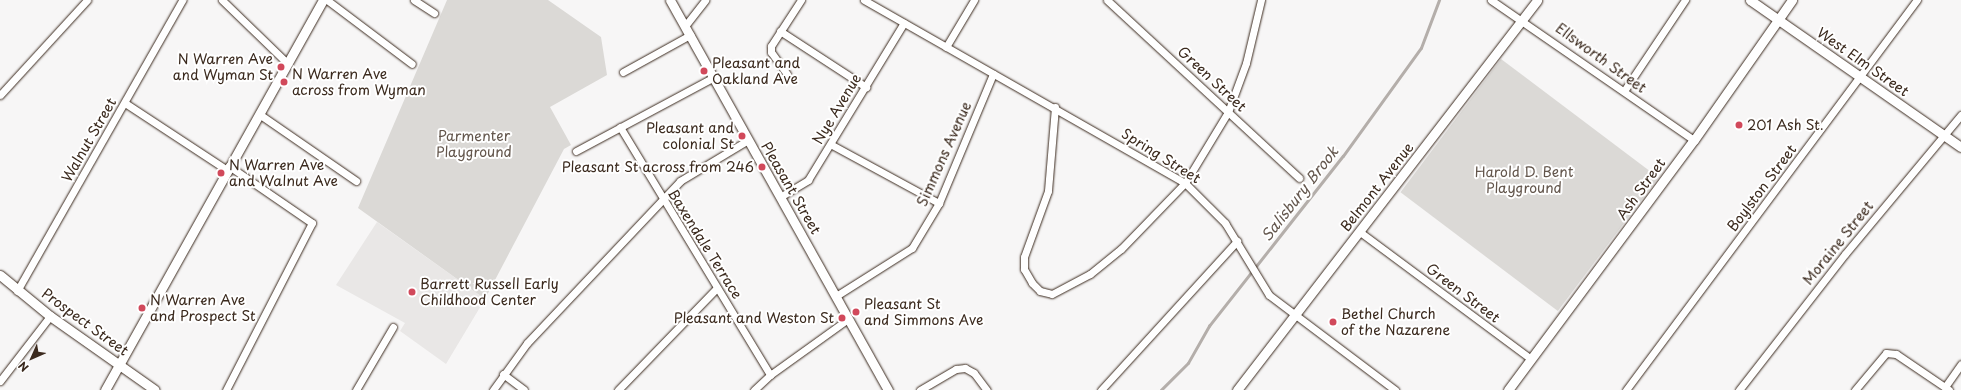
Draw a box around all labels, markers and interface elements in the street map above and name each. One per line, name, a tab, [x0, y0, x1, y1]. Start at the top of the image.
street label: Ellsworth Street	[1552, 19, 1650, 97]
street label: West Elm Street	[1814, 24, 1912, 100]
street label: Green Street	[1174, 42, 1250, 116]
place label: N Warren Ave and Wyman St	[173, 51, 273, 84]
place label: Pleasant and Oakland Ave	[712, 55, 800, 88]
marker: N Warren Ave and Wyman St	[276, 62, 286, 72]
place label: N Warren Ave across from Wyman	[292, 66, 427, 98]
marker: Pleasant and Oakland Ave	[699, 66, 709, 76]
street label: Nye Avenue	[809, 71, 865, 147]
marker: N Warren Ave across from Wyman	[279, 77, 289, 87]
street label: Walnut Street	[58, 95, 120, 185]
street label: Simmons Avenue	[913, 99, 975, 209]
place label: 201 Ash St.	[1747, 117, 1826, 133]
place label: Pleasant and colonial St	[646, 120, 734, 152]
marker: 201 Ash St.	[1734, 120, 1744, 130]
street label: Spring Street	[1119, 125, 1203, 187]
park label: Parmenter Playground	[436, 128, 512, 160]
marker: Pleasant and colonial St	[737, 131, 747, 141]
street label: Pleasant Street	[758, 139, 824, 237]
street label: Belmont Avenue	[1337, 139, 1417, 235]
water label: Salisbury Brook	[1256, 142, 1342, 244]
street label: Boylston Street	[1724, 142, 1800, 234]
street label: Ash Street	[1613, 155, 1669, 223]
place label: N Warren Ave and Walnut Ave	[229, 157, 336, 190]
place label: Pleasant St across from 246	[561, 159, 754, 175]
marker: Pleasant St across from 246	[757, 162, 767, 172]
park label: Harold D. Bent Playground	[1474, 164, 1574, 196]
marker: N Warren Ave and Walnut Ave	[216, 168, 226, 178]
street label: Baxendale Terrace	[664, 186, 746, 302]
street label: Moraine Street	[1799, 198, 1877, 288]
street label: Green Street	[1422, 259, 1504, 327]
place label: Barrett Russell Early Childhood Center	[420, 276, 559, 308]
street label: Prospect Street	[38, 285, 132, 359]
marker: Barrett Russell Early Childhood Center	[407, 287, 417, 297]
place label: N Warren Ave and Prospect St	[150, 292, 257, 324]
place label: Pleasant St and Simmons Ave	[864, 296, 984, 328]
marker: N Warren Ave and Prospect St	[137, 303, 147, 313]
place label: Bethel Church of the Nazarene	[1341, 306, 1451, 338]
marker: Pleasant St and Simmons Ave	[851, 307, 861, 317]
place label: Pleasant and Weston St	[673, 310, 834, 326]
marker: Pleasant and Weston St	[837, 313, 847, 323]
marker: Bethel Church of the Nazarene	[1328, 317, 1338, 327]
north arrow	[12, 338, 52, 378]
text: N	[14, 358, 32, 376]

